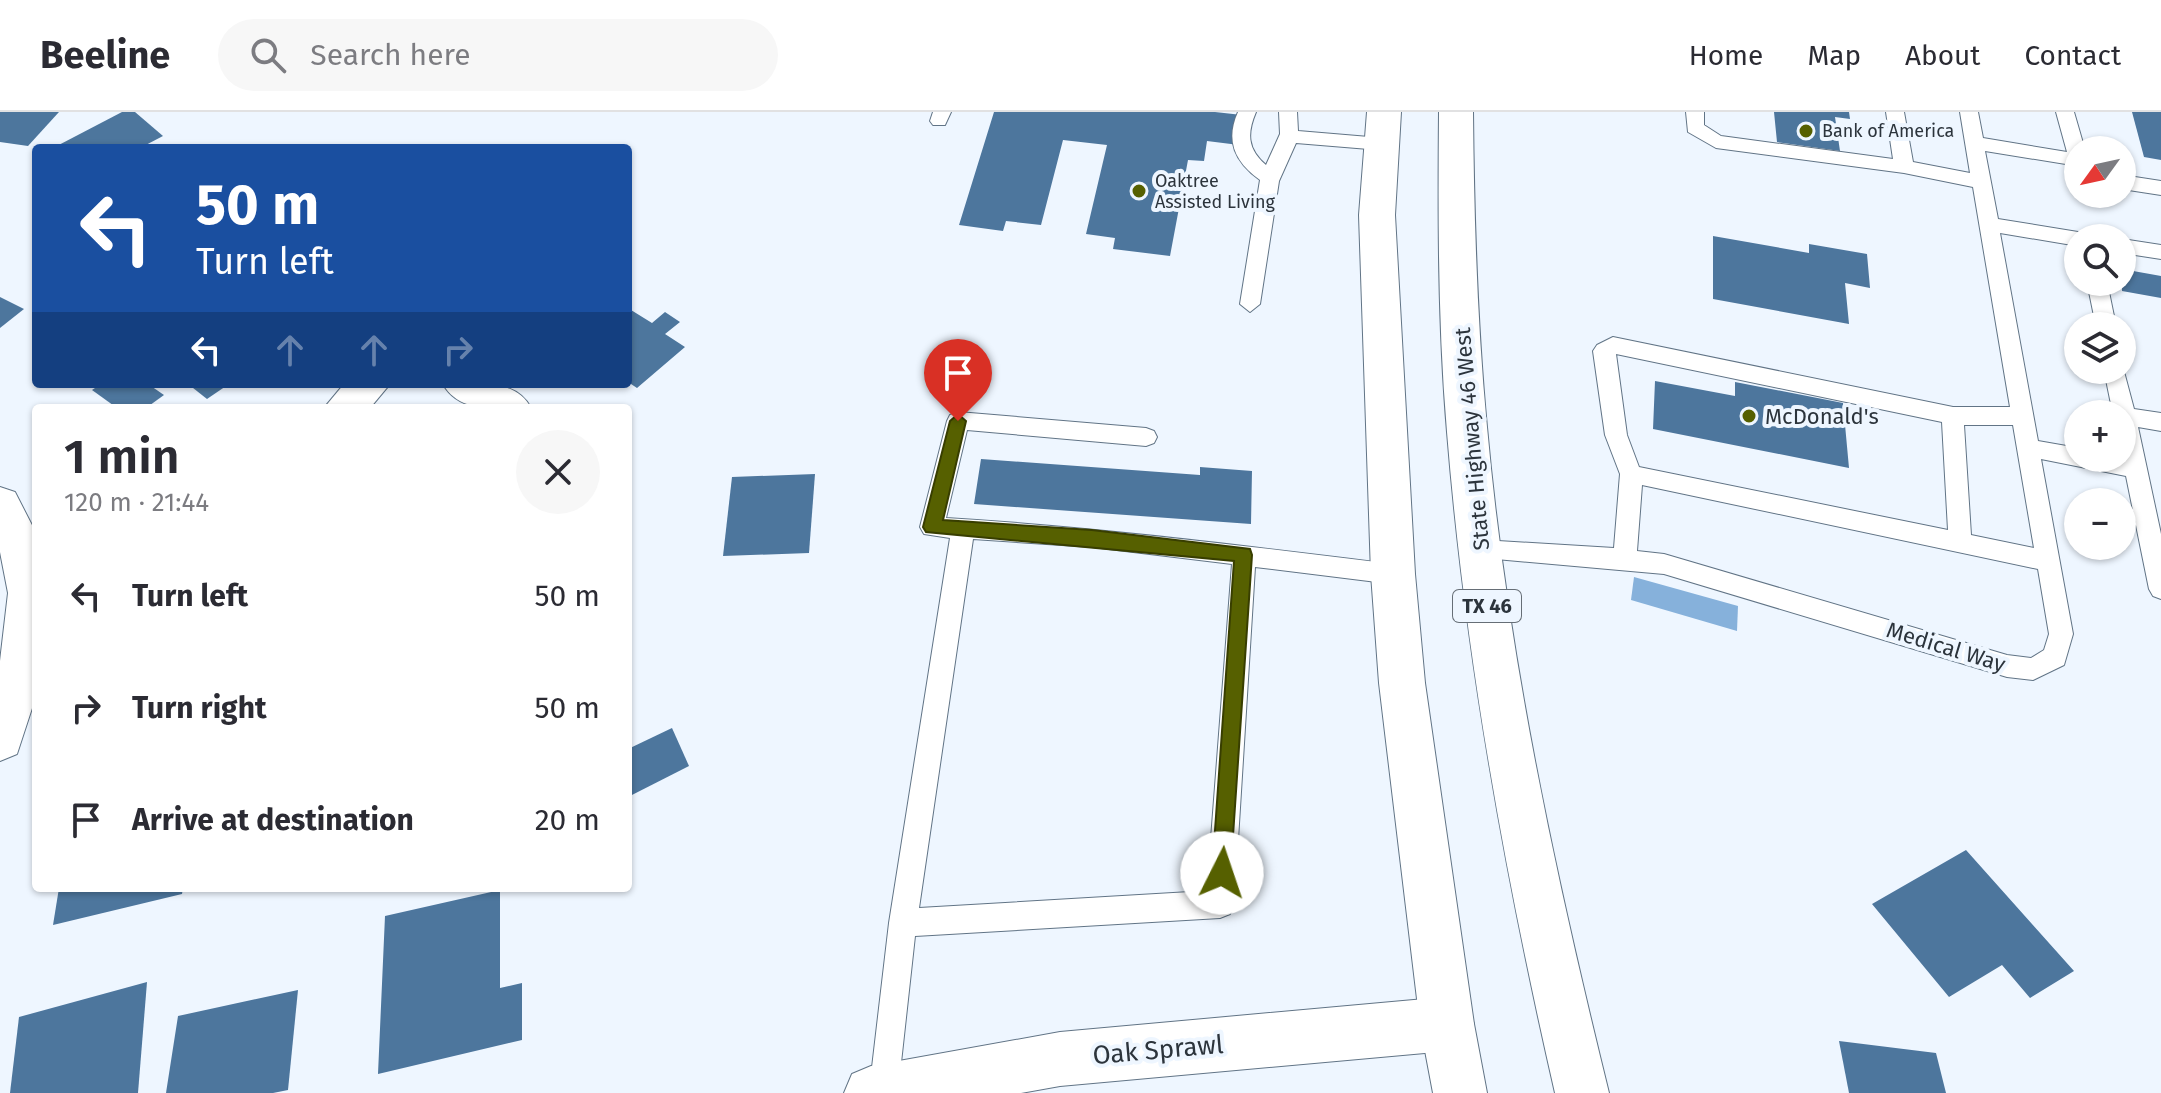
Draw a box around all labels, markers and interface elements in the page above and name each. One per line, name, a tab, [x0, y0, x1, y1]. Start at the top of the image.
search box	[218, 19, 778, 91]
text: Beeline	[40, 32, 170, 78]
icon: search	[246, 33, 290, 77]
text: Search here	[310, 37, 471, 73]
text: Home	[1689, 39, 1763, 72]
text: Map	[1807, 39, 1861, 72]
text: About	[1905, 39, 1980, 72]
text: Contact	[2024, 39, 2121, 72]
place label: Bank of America	[1822, 120, 1954, 142]
marker: Bank of America	[1797, 122, 1815, 140]
north arrow	[2064, 136, 2136, 208]
map controls	[2064, 136, 2136, 560]
place label: Oaktree Assisted Living	[1155, 170, 1276, 213]
text: 50 m	[196, 172, 319, 239]
icon: left	[64, 176, 168, 280]
marker: Oaktree Assisted Living	[1130, 182, 1148, 200]
button: search	[2064, 224, 2136, 296]
text: Turn left	[196, 240, 334, 284]
button: layers	[2064, 312, 2136, 384]
street label: State Highway 46 West	[1449, 326, 1495, 552]
icon: left	[184, 328, 228, 372]
icon: ahead	[268, 328, 312, 372]
icon: ahead	[352, 328, 396, 372]
icon: right	[436, 328, 480, 372]
pin	[924, 339, 992, 421]
icon: arrive	[936, 351, 980, 395]
button: +	[2064, 400, 2136, 472]
place label: McDonald's	[1765, 403, 1879, 430]
marker: McDonald's	[1740, 407, 1758, 425]
text: 1 min	[64, 428, 180, 486]
button: close	[516, 430, 600, 514]
text: 120 m · 21:44	[64, 487, 209, 518]
button: −	[2064, 488, 2136, 560]
icon: left	[64, 574, 108, 618]
text: Turn left	[132, 578, 248, 614]
text: 50 m	[535, 578, 600, 614]
road number: TX 46	[1453, 590, 1521, 622]
street label: Medical Way	[1883, 616, 2009, 678]
icon: right	[64, 686, 108, 730]
text: Turn right	[132, 690, 267, 726]
text: 50 m	[535, 690, 600, 726]
icon: arrive	[64, 798, 108, 842]
text: Arrive at destination	[132, 802, 414, 838]
text: 20 m	[535, 802, 600, 838]
position arrow	[1180, 831, 1264, 915]
street label: Oak Sprawl	[1091, 1029, 1225, 1071]

